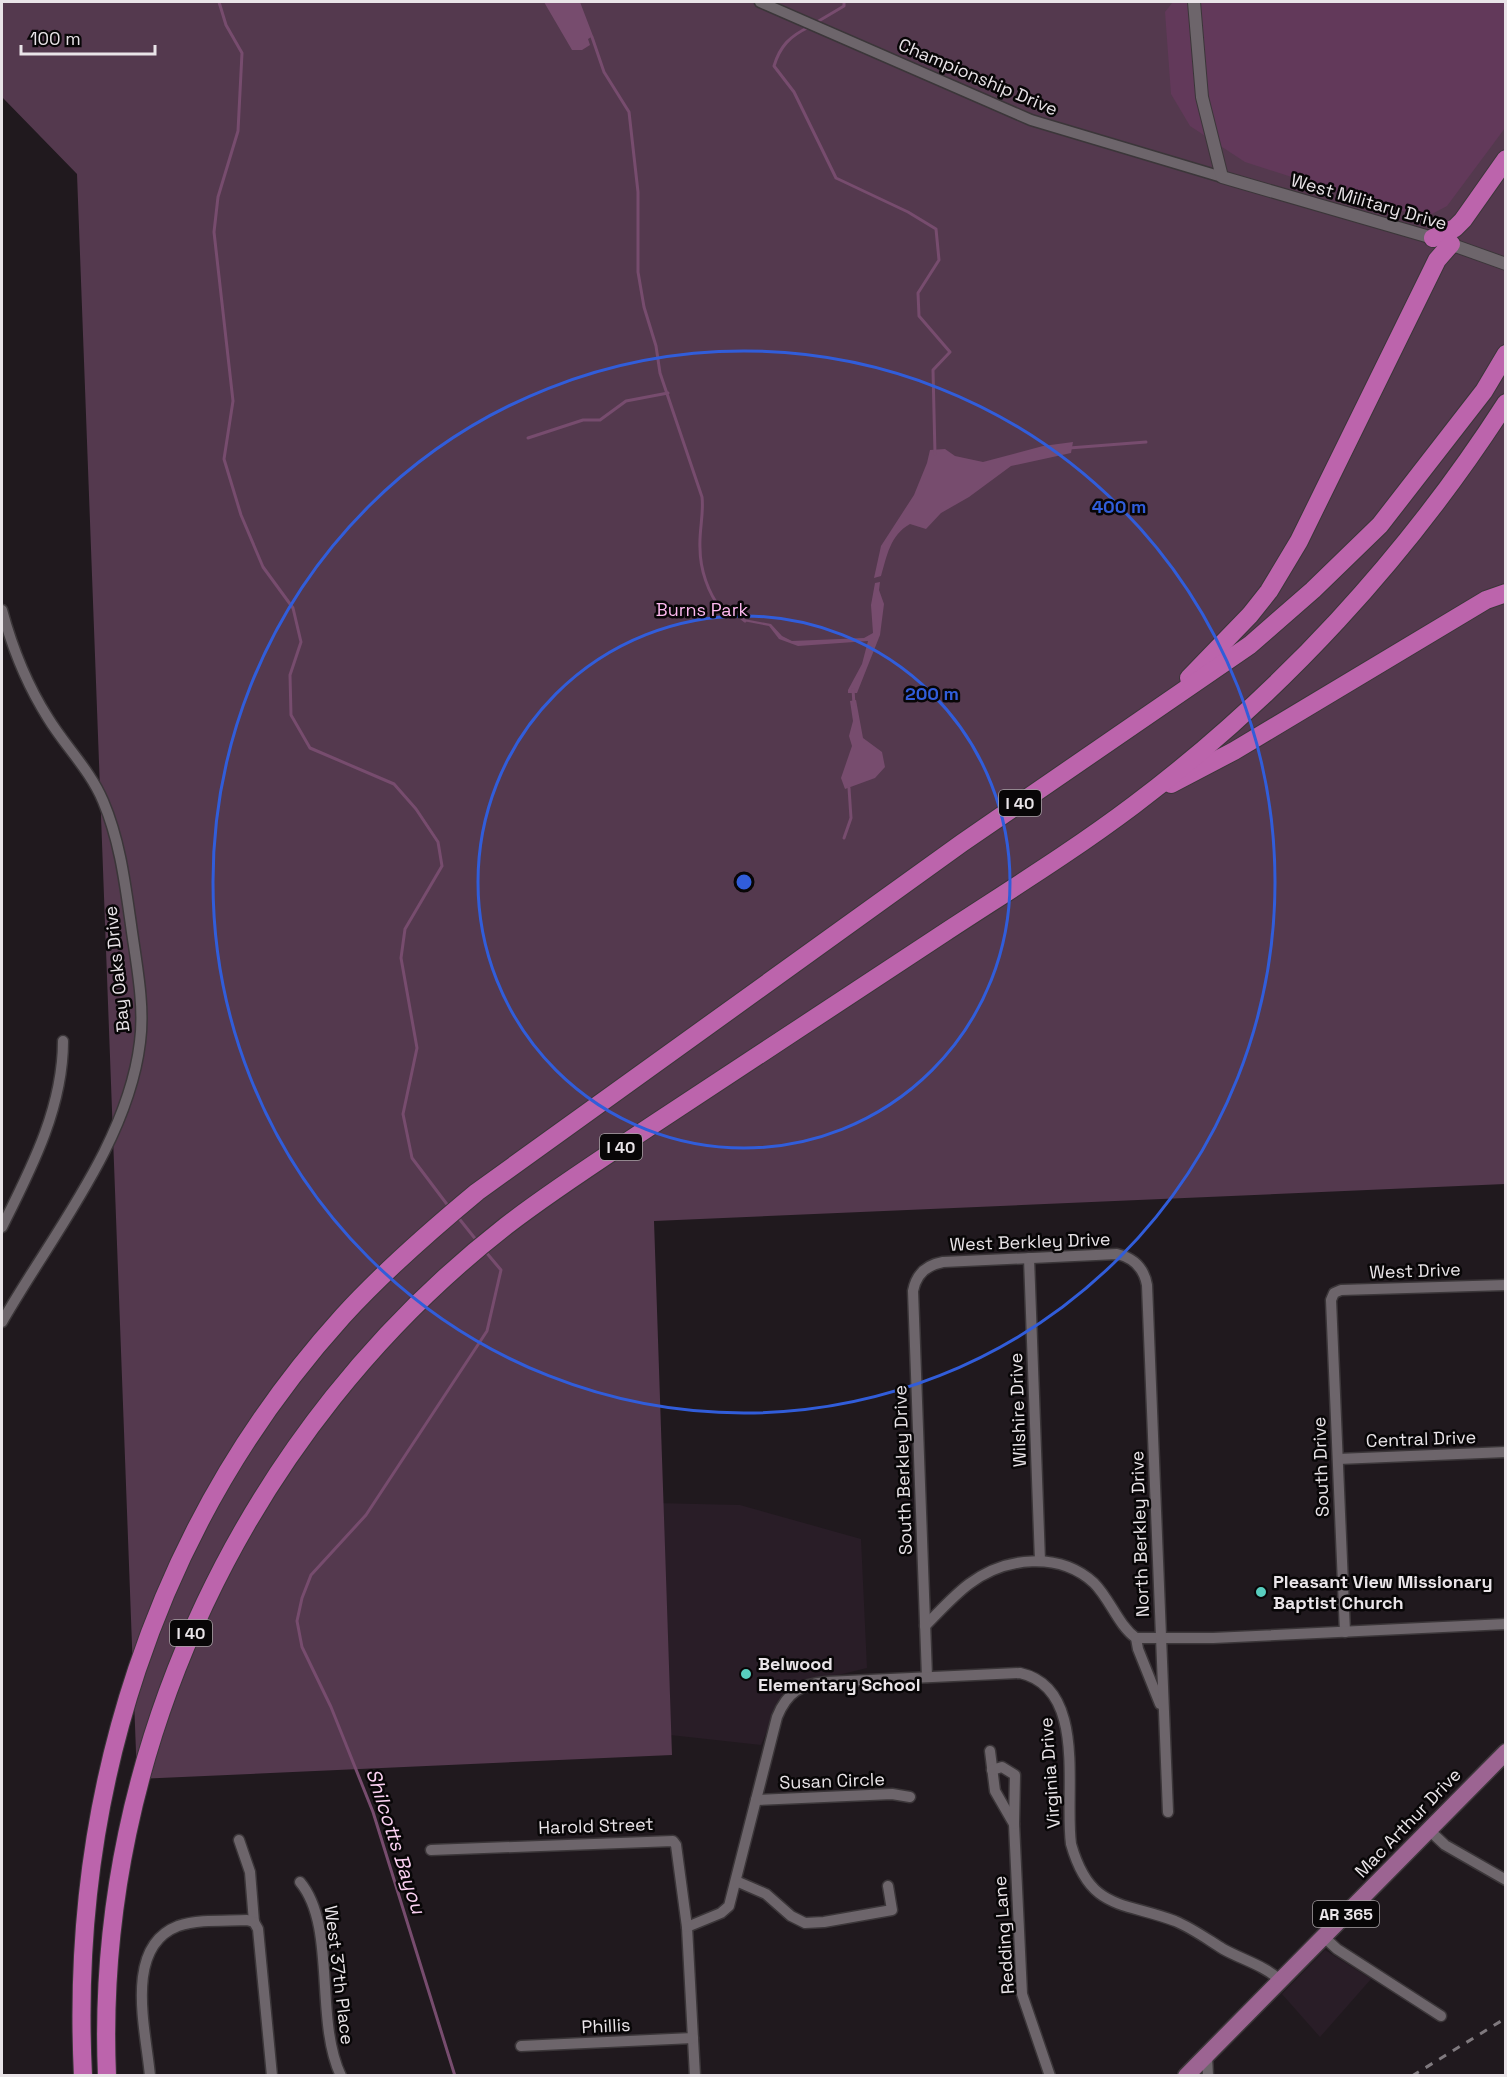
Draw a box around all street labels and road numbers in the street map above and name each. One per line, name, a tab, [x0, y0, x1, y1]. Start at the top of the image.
street label: Championship Drive	[895, 33, 1061, 121]
street label: West Military Drive	[1288, 168, 1450, 235]
road number: I 40	[999, 790, 1041, 816]
street label: Bay Oaks Drive	[98, 905, 135, 1033]
road number: I 40	[600, 1134, 642, 1160]
street label: West Berkley Drive	[949, 1227, 1111, 1256]
street label: West Drive	[1369, 1257, 1461, 1284]
street label: Wilshire Drive	[1004, 1352, 1031, 1468]
street label: South Berkley Drive	[888, 1385, 917, 1555]
street label: South Drive	[1307, 1417, 1334, 1518]
street label: Central Drive	[1365, 1425, 1476, 1452]
street label: North Berkley Drive	[1125, 1450, 1154, 1618]
road number: I 40	[170, 1620, 212, 1646]
street label: Virginia Drive	[1034, 1717, 1065, 1829]
street label: Mac Arthur Drive	[1349, 1763, 1466, 1882]
street label: Susan Circle	[779, 1767, 885, 1794]
street label: Harold Street	[538, 1812, 654, 1839]
street label: Redding Lane	[988, 1875, 1019, 1995]
road number: AR 365	[1313, 1901, 1379, 1927]
street label: West 37th Place	[320, 1904, 359, 2046]
street label: Phillis	[581, 2013, 631, 2038]

